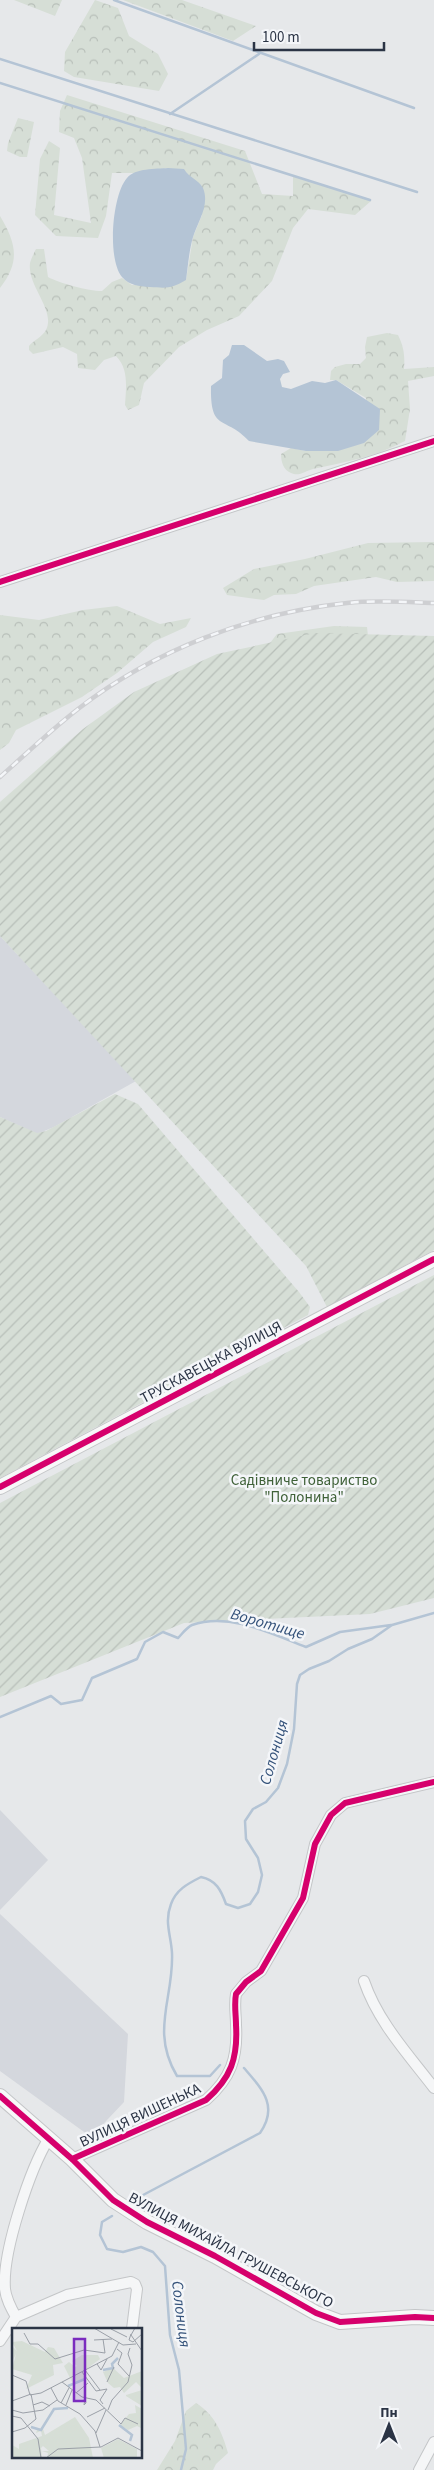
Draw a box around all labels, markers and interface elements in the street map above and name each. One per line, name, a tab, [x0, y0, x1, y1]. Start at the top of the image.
scale bar	[254, 20, 384, 52]
text: 100 m	[262, 27, 300, 48]
street label: ТРУСКАВЕЦЬКА ВУЛИЦЯ	[137, 1316, 286, 1409]
park label: Садівниче товариство "Полонина"	[231, 1470, 377, 1508]
water label: Воротище	[228, 1603, 308, 1645]
water label: Солониця	[254, 1717, 294, 1787]
street label: ВУЛИЦЯ ВИШЕНЬКА	[76, 2078, 205, 2153]
street label: ВУЛИЦЯ МИХАЙЛА ГРУШЕВСЬКОГО	[125, 2187, 337, 2314]
water label: Солониця	[166, 2280, 196, 2349]
inset map	[12, 2328, 142, 2458]
north arrow	[364, 2400, 414, 2450]
text: Пн	[380, 2403, 398, 2423]

